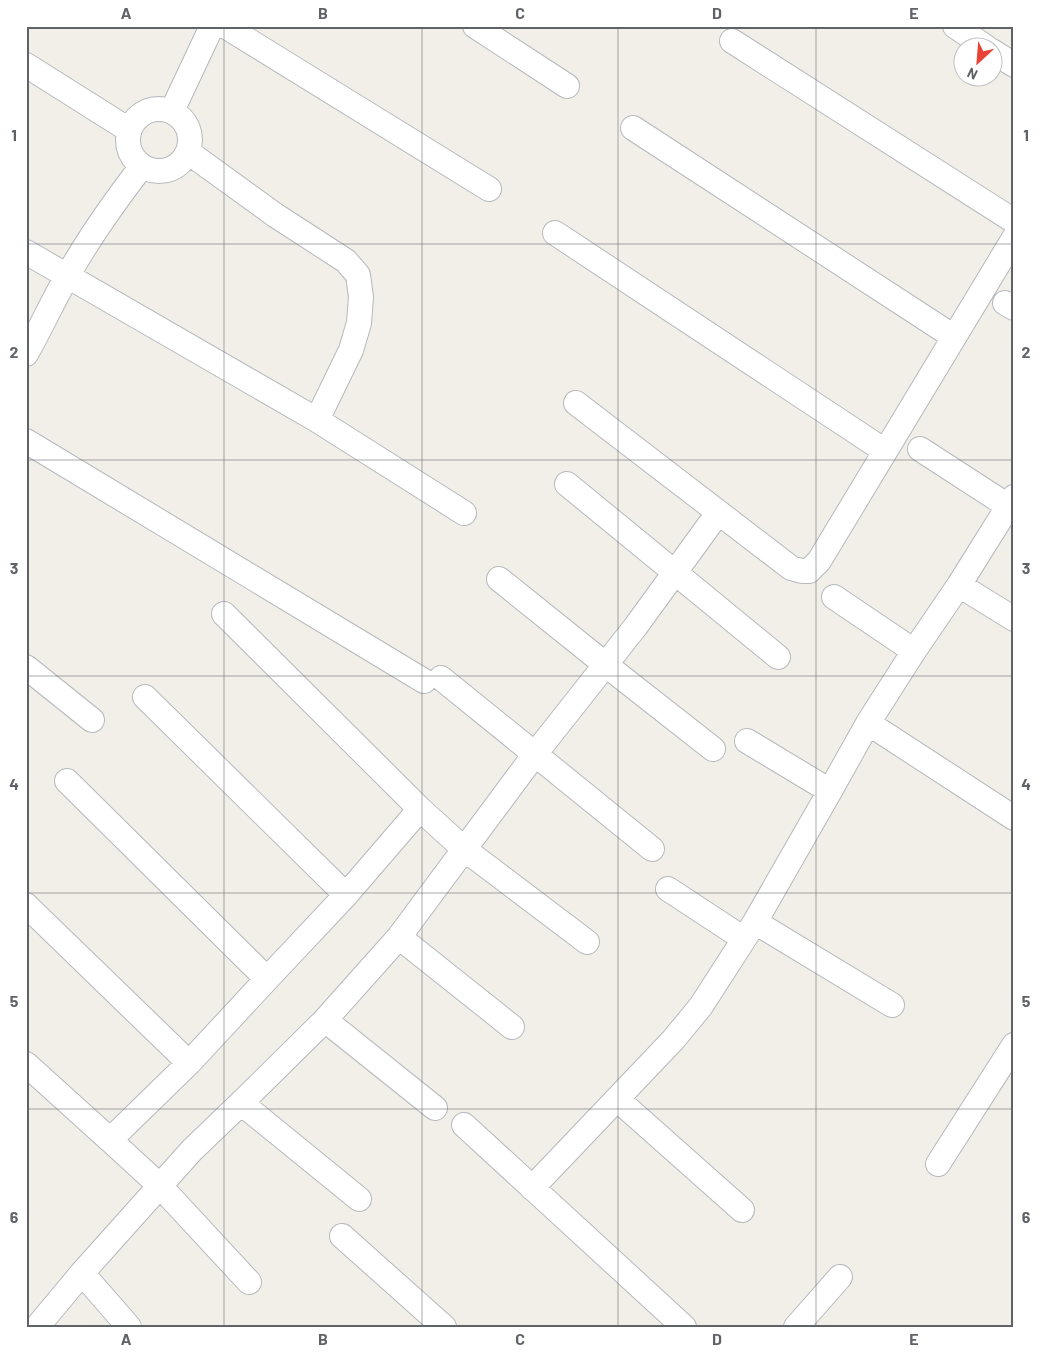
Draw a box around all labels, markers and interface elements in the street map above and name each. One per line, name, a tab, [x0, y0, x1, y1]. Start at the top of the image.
text: A	[121, 3, 132, 22]
text: B	[318, 3, 328, 22]
text: C	[515, 3, 525, 22]
text: D	[712, 3, 722, 22]
text: E	[909, 3, 919, 22]
north arrow	[952, 38, 1002, 88]
text: N	[964, 64, 980, 84]
text: 1	[11, 125, 17, 144]
text: 1	[1023, 125, 1029, 144]
text: 2	[10, 342, 19, 361]
text: 2	[1022, 342, 1031, 361]
text: 3	[10, 558, 18, 577]
text: 3	[1022, 558, 1030, 577]
text: 4	[9, 774, 19, 793]
text: 4	[1021, 774, 1031, 793]
text: 5	[10, 991, 19, 1010]
text: 5	[1022, 991, 1031, 1010]
text: 6	[10, 1207, 19, 1226]
text: 6	[1022, 1207, 1031, 1226]
text: A	[121, 1329, 132, 1348]
text: B	[318, 1329, 328, 1348]
text: C	[515, 1329, 525, 1348]
text: D	[712, 1329, 722, 1348]
text: E	[909, 1329, 919, 1348]

